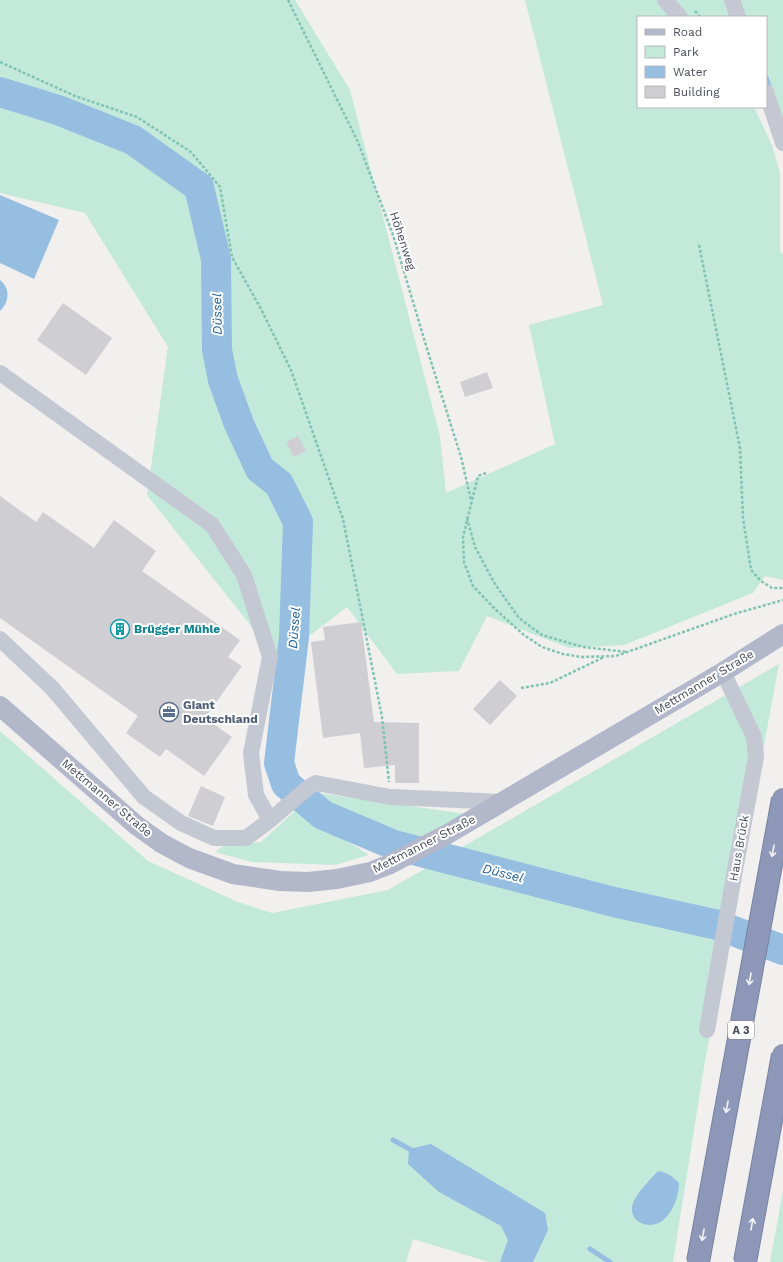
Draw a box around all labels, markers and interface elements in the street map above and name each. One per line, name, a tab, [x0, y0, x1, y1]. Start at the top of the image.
legend	[637, 16, 767, 108]
text: Road	[673, 25, 702, 39]
text: Park	[673, 45, 699, 59]
text: Water	[673, 65, 708, 79]
text: Building	[673, 85, 720, 99]
street label: Höhenweg	[387, 210, 419, 273]
water label: Düssel	[209, 293, 225, 335]
water label: Düssel	[285, 607, 303, 649]
building icon: Brügger Mühle	[109, 618, 131, 640]
place label: Brügger Mühle	[134, 622, 220, 636]
street label: Mettmanner Straße	[652, 647, 756, 717]
place label: Giant Deutschland	[183, 698, 258, 726]
office icon: Giant Deutschland	[158, 701, 180, 723]
street label: Mettmanner Straße	[59, 756, 155, 840]
street label: Mettmanner Straße	[370, 812, 478, 876]
street label: Haus Brück	[726, 814, 752, 882]
one-way arrow	[769, 844, 777, 857]
water label: Düssel	[481, 861, 525, 885]
one-way arrow	[746, 972, 754, 985]
road number: A 3	[728, 1021, 754, 1039]
one-way arrow	[722, 1100, 730, 1113]
one-way arrow	[748, 1218, 756, 1231]
one-way arrow	[699, 1228, 707, 1241]

